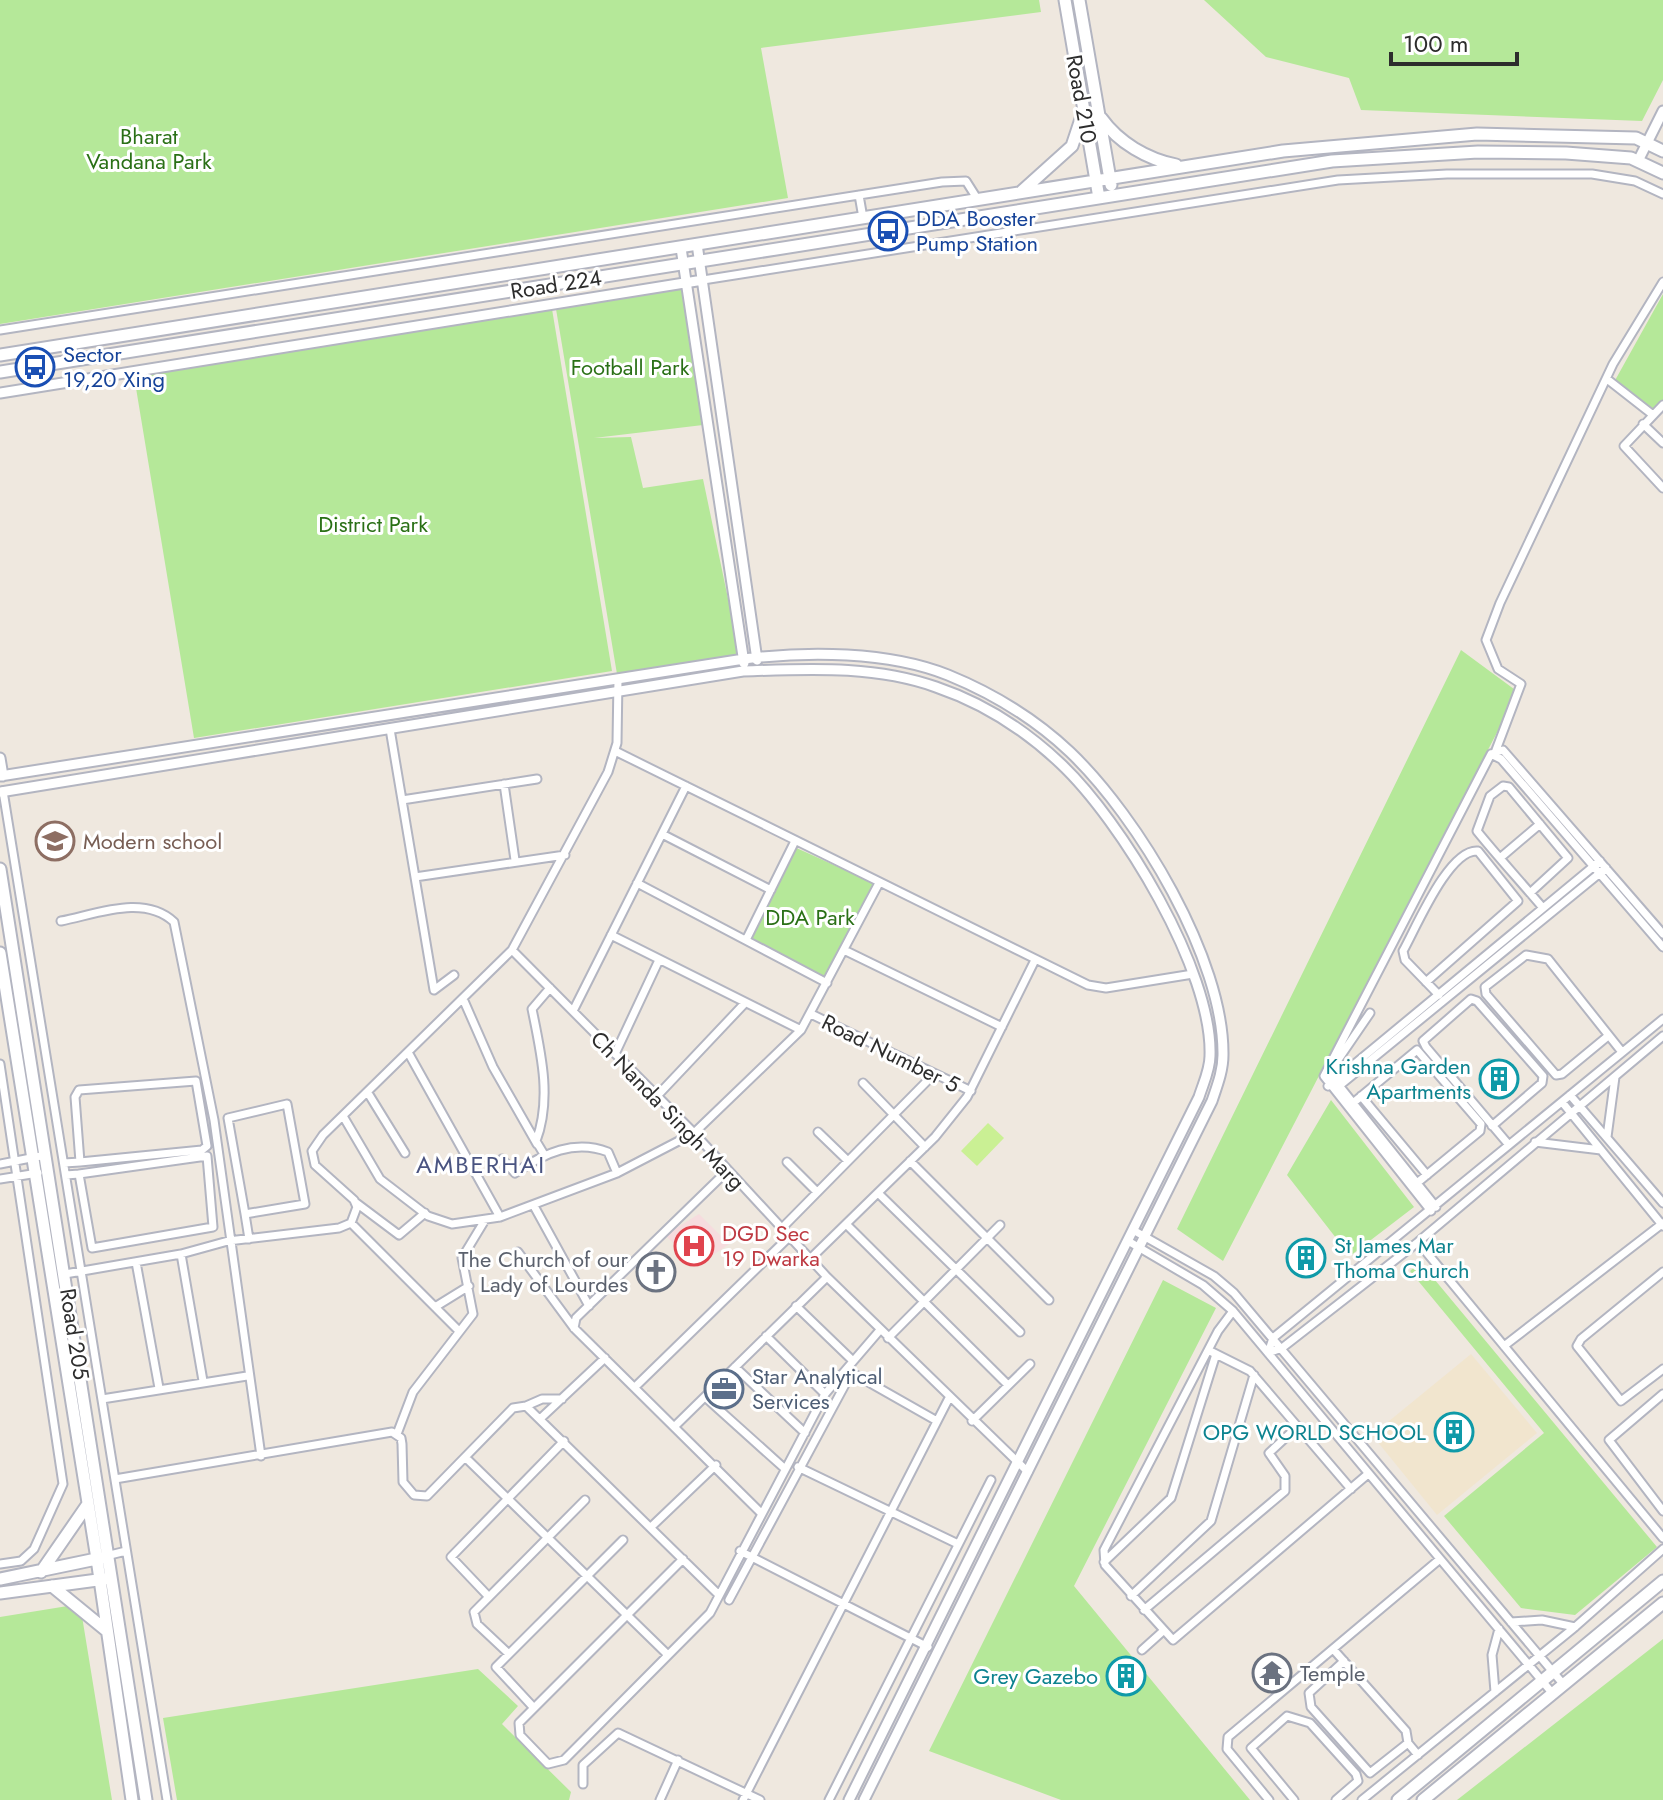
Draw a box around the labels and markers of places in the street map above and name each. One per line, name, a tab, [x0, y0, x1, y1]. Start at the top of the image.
place label: DDA Booster Pump Station	[916, 202, 1038, 259]
bus stop icon: DDA Booster Pump Station	[867, 210, 909, 252]
place label: Sector 19,20 Xing	[63, 338, 165, 395]
bus stop icon: Sector 19,20 Xing	[14, 346, 56, 388]
school or university icon: Modern school	[34, 820, 76, 862]
place label: Modern school	[83, 825, 222, 857]
place label: Krishna Garden Apartments	[1326, 1050, 1471, 1107]
building icon: Krishna Garden Apartments	[1478, 1058, 1520, 1100]
place label: DGD Sec 19 Dwarka	[722, 1217, 820, 1274]
hospital icon: DGD Sec 19 Dwarka	[673, 1225, 715, 1267]
place label: St James Mar Thoma Church	[1334, 1229, 1470, 1286]
building icon: St James Mar Thoma Church	[1285, 1237, 1327, 1279]
place label: The Church of our Lady of Lourdes	[458, 1243, 628, 1300]
church icon: The Church of our Lady of Lourdes	[635, 1251, 677, 1293]
place label: Star Analytical Services	[752, 1360, 883, 1417]
office icon: Star Analytical Services	[703, 1368, 745, 1410]
building icon: OPG WORLD SCHOOL	[1433, 1411, 1475, 1453]
place label: OPG WORLD SCHOOL	[1203, 1416, 1426, 1448]
temple icon: Temple	[1251, 1652, 1293, 1694]
building icon: Grey Gazebo	[1105, 1655, 1147, 1697]
place label: Temple	[1300, 1657, 1365, 1689]
place label: Grey Gazebo	[973, 1660, 1098, 1692]

